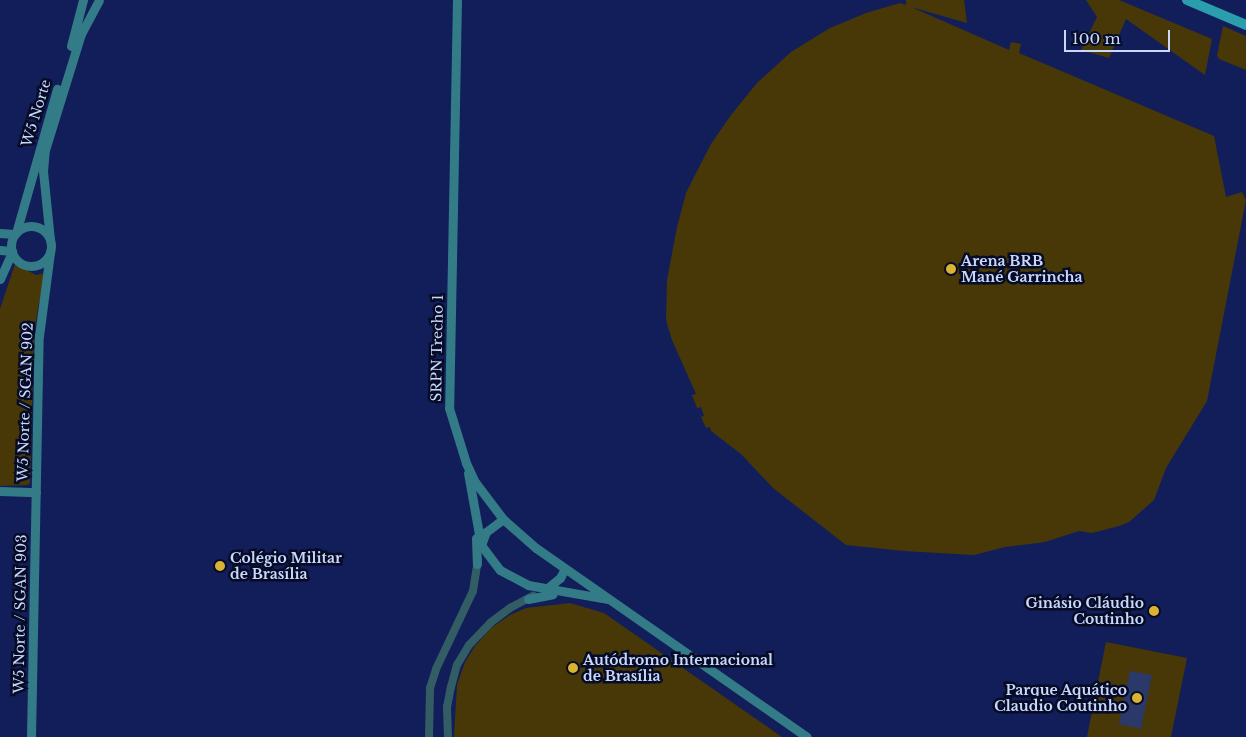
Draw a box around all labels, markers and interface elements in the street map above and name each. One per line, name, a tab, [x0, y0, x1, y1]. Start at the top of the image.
scale bar	[1066, 20, 1172, 52]
text: 100 m	[1072, 29, 1121, 48]
street label: W5 Norte	[18, 77, 54, 149]
place label: Arena BRB Mané Garrincha	[961, 253, 1083, 286]
marker: Arena BRB Mané Garrincha	[945, 263, 957, 275]
street label: SRPN Trecho 1	[428, 294, 446, 402]
street label: W5 Norte / SGAN 902	[14, 322, 36, 482]
street label: W5 Norte / SGAN 903	[10, 534, 30, 694]
place label: Colégio Militar de Brasília	[230, 550, 342, 582]
marker: Colégio Militar de Brasília	[214, 560, 226, 572]
place label: Ginásio Cláudio Coutinho	[1025, 595, 1144, 628]
marker: Ginásio Cláudio Coutinho	[1148, 605, 1160, 617]
place label: Autódromo Internacional de Brasília	[583, 652, 773, 684]
marker: Autódromo Internacional de Brasília	[567, 662, 579, 674]
place label: Parque Aquático Claudio Coutinho	[994, 682, 1127, 714]
marker: Parque Aquático Claudio Coutinho	[1131, 692, 1143, 704]

